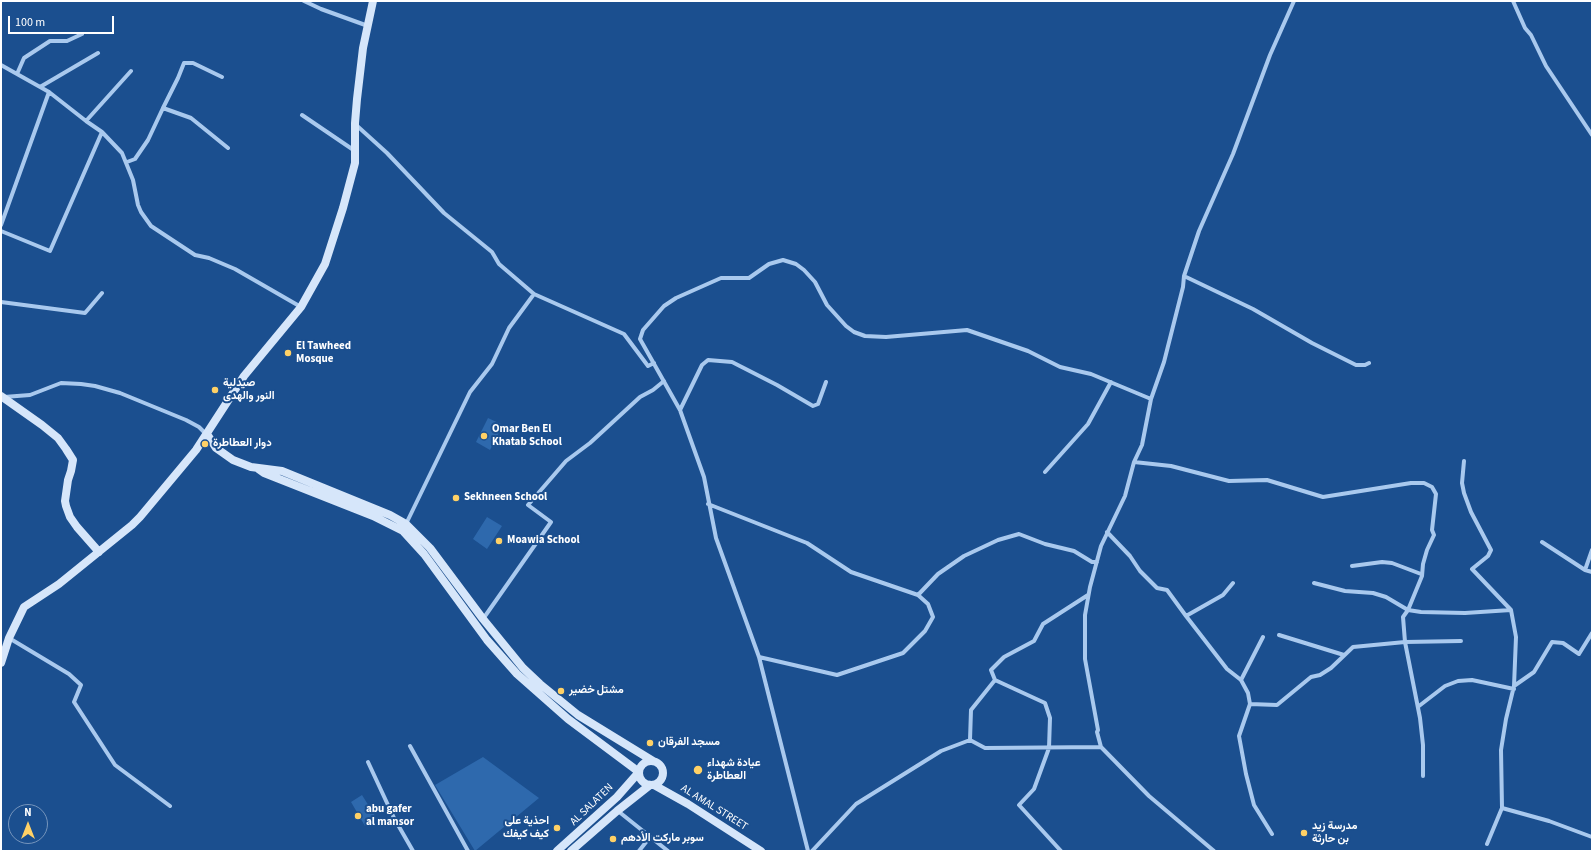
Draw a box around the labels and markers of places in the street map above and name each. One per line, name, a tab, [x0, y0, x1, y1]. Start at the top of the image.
place label: El Tawheed Mosque	[296, 340, 351, 366]
marker: El Tawheed Mosque	[283, 348, 293, 358]
place label: صيدلية النور والهدى	[223, 377, 275, 403]
marker: صيدلية النور والهدى	[210, 385, 220, 395]
place label: Omar Ben El Khatab School	[492, 423, 562, 449]
marker: Omar Ben El Khatab School	[479, 431, 489, 441]
place label: دوار العطاطرة	[213, 437, 272, 451]
marker: دوار العطاطرة	[200, 439, 210, 449]
place label: Sekhneen School	[464, 491, 547, 505]
marker: Sekhneen School	[451, 493, 461, 503]
place label: Moawia School	[507, 534, 580, 548]
marker: Moawia School	[494, 536, 504, 546]
place label: مشتل خضير	[569, 684, 624, 698]
marker: مشتل خضير	[556, 686, 566, 696]
place label: مسجد الفرقان	[658, 736, 720, 750]
marker: مسجد الفرقان	[645, 738, 655, 748]
place label: عيادة شهداء العطاطرة	[707, 757, 761, 783]
marker: عيادة شهداء العطاطرة	[692, 764, 704, 776]
place label: abu gafer al mansor	[366, 803, 414, 829]
marker: abu gafer al mansor	[353, 811, 363, 821]
place label: احذية على كيف كيفك	[503, 815, 549, 841]
place label: مدرسة زيد بن حارثة	[1312, 820, 1357, 846]
marker: احذية على كيف كيفك	[552, 823, 562, 833]
marker: مدرسة زيد بن حارثة	[1299, 828, 1309, 838]
place label: سوبر ماركت الأدهم	[621, 832, 704, 846]
marker: سوبر ماركت الأدهم	[608, 834, 618, 844]

